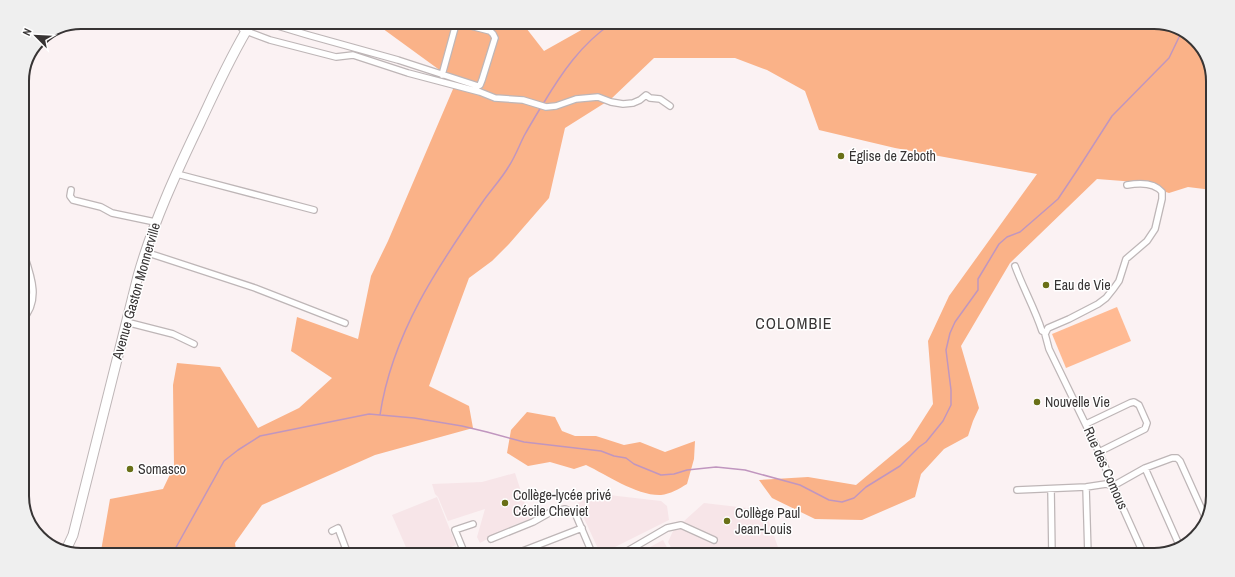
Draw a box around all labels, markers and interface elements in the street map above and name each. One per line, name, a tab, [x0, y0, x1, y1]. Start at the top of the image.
north arrow	[16, 16, 56, 56]
text: N	[19, 26, 35, 38]
place label: Église de Zeboth	[849, 147, 936, 165]
marker: Église de Zeboth	[836, 151, 846, 161]
street label: Avenue Gaston Monnerville	[108, 221, 164, 362]
place label: Eau de Vie	[1054, 276, 1111, 294]
marker: Eau de Vie	[1041, 280, 1051, 290]
district label: COLOMBIE	[755, 312, 833, 334]
place label: Nouvelle Vie	[1045, 393, 1110, 411]
marker: Nouvelle Vie	[1032, 397, 1042, 407]
street label: Rue des Comous	[1080, 424, 1132, 512]
place label: Somasco	[138, 460, 186, 478]
marker: Somasco	[125, 464, 135, 474]
place label: Collège-lycée privé Cécile Cheviet	[513, 486, 611, 520]
marker: Collège-lycée privé Cécile Cheviet	[500, 498, 510, 508]
place label: Collège Paul Jean-Louis	[735, 504, 800, 538]
marker: Collège Paul Jean-Louis	[722, 516, 732, 526]

